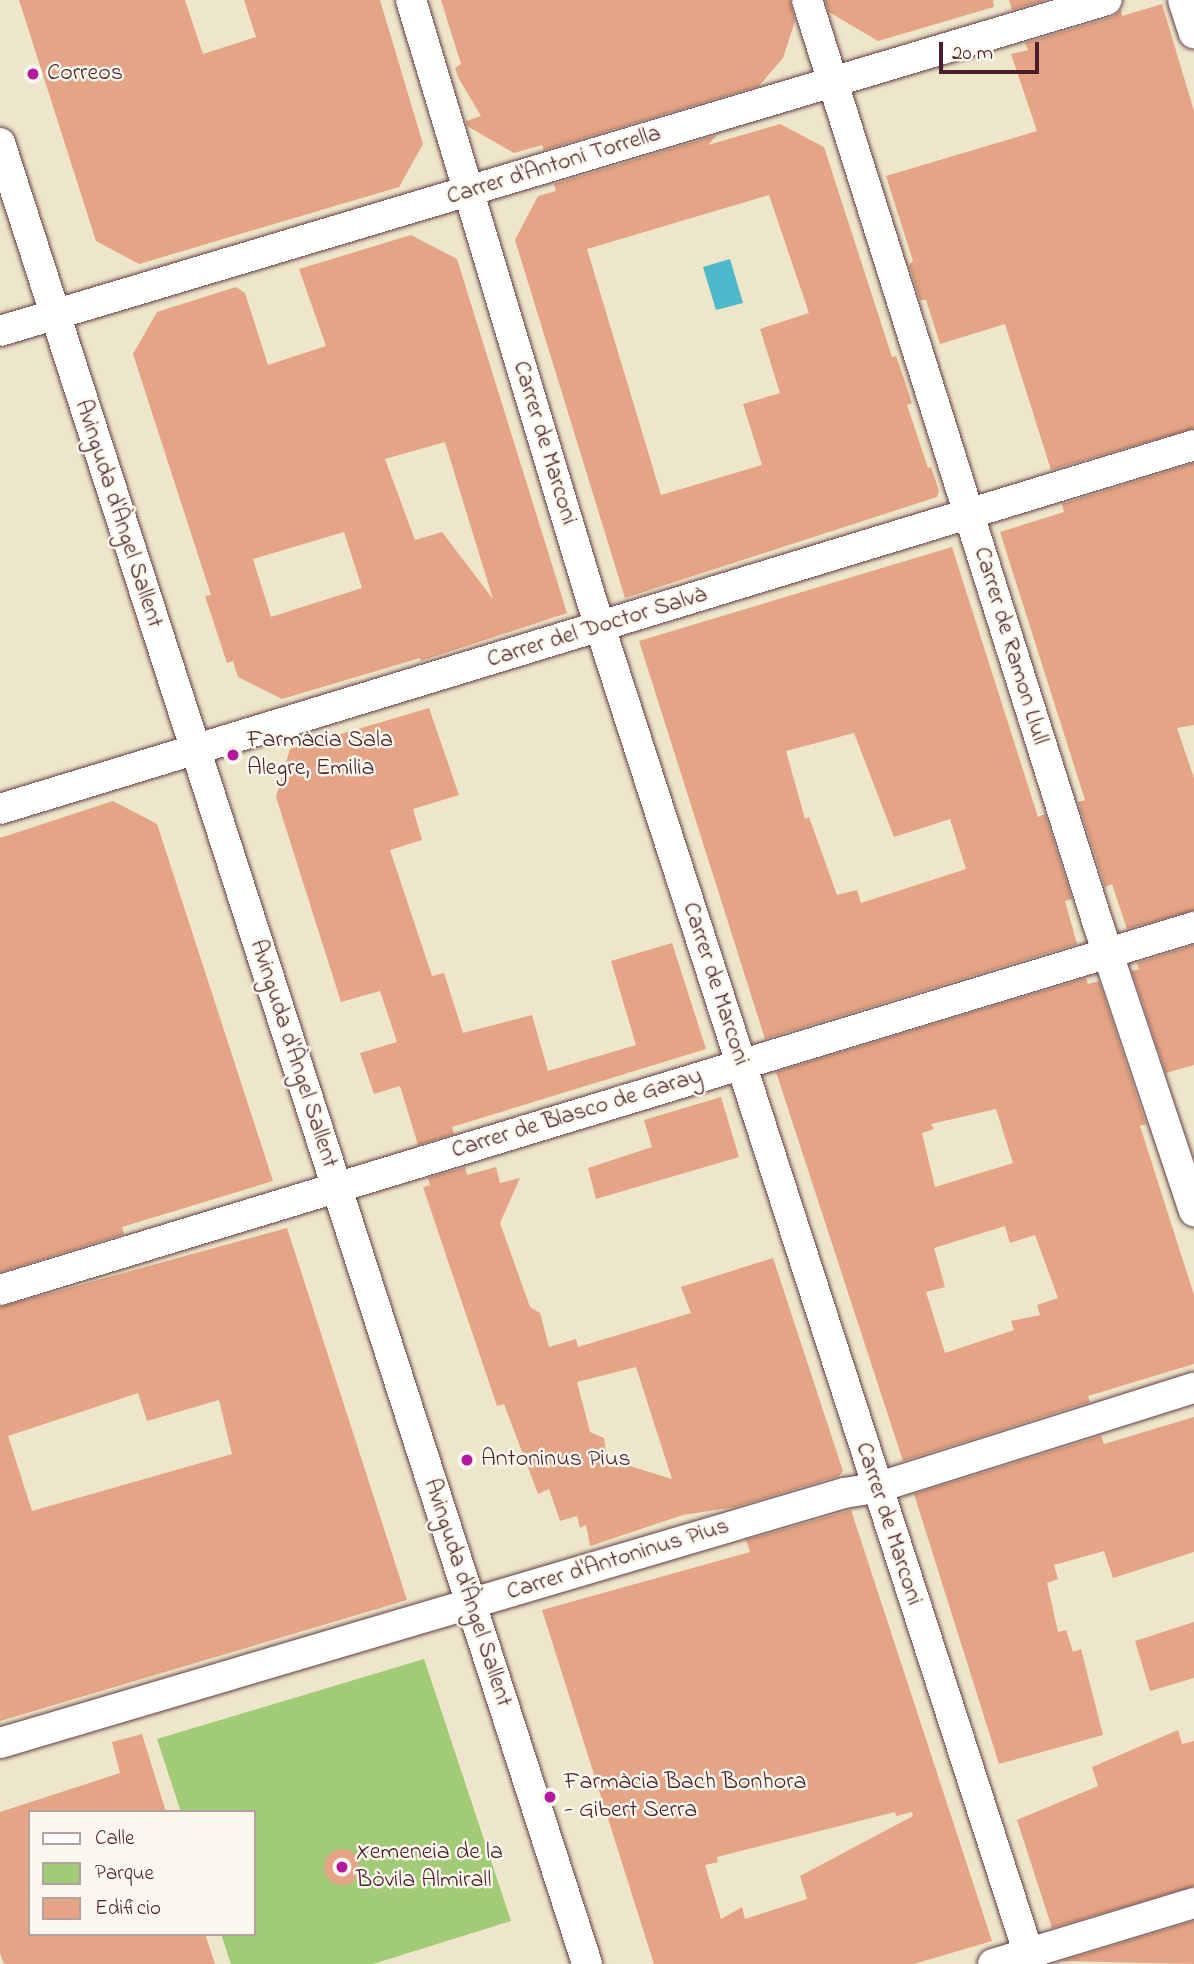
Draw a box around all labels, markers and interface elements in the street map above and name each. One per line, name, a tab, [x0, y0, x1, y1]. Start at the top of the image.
scale bar	[942, 28, 1042, 72]
text: 20 m	[952, 39, 993, 69]
place label: Correos	[47, 60, 123, 88]
marker: Correos	[25, 66, 41, 82]
street label: Carrer d'Antoni Torrella	[443, 120, 665, 212]
street label: Carrer de Marconi	[505, 358, 583, 528]
street label: Avinguda d'Àngel Sallent	[67, 396, 169, 632]
street label: Carrer de Ramon Llull	[966, 544, 1054, 748]
street label: Carrer del Doctor Salvà	[484, 581, 710, 675]
place label: Farmàcia Sala Alegre, Emilia	[247, 727, 393, 783]
marker: Farmàcia Sala Alegre, Emilia	[225, 747, 241, 763]
street label: Carrer de Marconi	[675, 899, 755, 1069]
street label: Avinguda d'Àngel Sallent	[242, 936, 344, 1172]
street label: Carrer de Blasco de Garay	[448, 1062, 706, 1166]
street label: Carrer de Marconi	[848, 1439, 928, 1609]
place label: Antoninus Pius	[481, 1446, 631, 1474]
marker: Antoninus Pius	[459, 1452, 475, 1468]
street label: Avinguda d'Àngel Sallent	[416, 1475, 518, 1711]
street label: Carrer d'Antoninus Pius	[503, 1512, 733, 1608]
place label: Farmàcia Bach Bonhora - Gibert Serra	[564, 1769, 807, 1825]
marker: Farmàcia Bach Bonhora - Gibert Serra	[542, 1789, 558, 1805]
legend	[28, 1810, 256, 1936]
text: Calle	[95, 1824, 134, 1854]
place label: Xemeneia de la Bòvila Almirall	[356, 1839, 503, 1895]
text: Parque	[95, 1859, 154, 1889]
marker: Xemeneia de la Bòvila Almirall	[334, 1859, 350, 1875]
text: Edificio	[95, 1894, 161, 1924]

